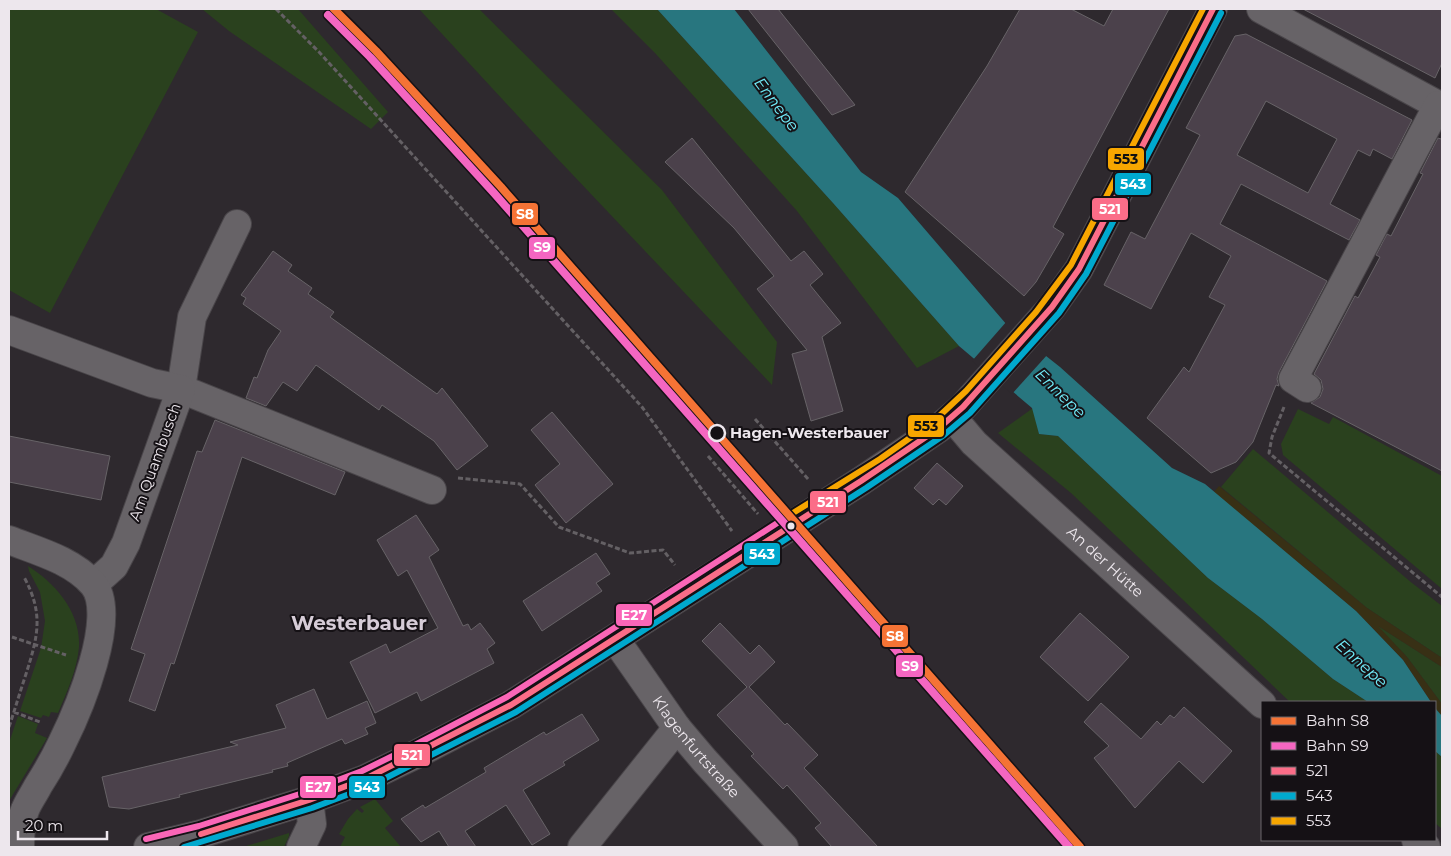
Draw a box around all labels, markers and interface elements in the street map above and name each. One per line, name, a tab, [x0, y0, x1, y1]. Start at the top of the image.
water label: Ennepe	[750, 74, 803, 135]
line badge: 553	[1107, 147, 1145, 171]
text: 553	[1114, 150, 1138, 168]
line badge: 543	[1114, 172, 1152, 196]
text: 543	[1120, 175, 1146, 193]
line badge: 521	[1091, 197, 1129, 221]
text: 521	[1099, 200, 1121, 218]
line badge: S8	[511, 202, 539, 226]
text: S8	[516, 205, 534, 223]
line badge: S9	[528, 236, 556, 260]
text: S9	[533, 238, 551, 256]
water label: Ennepe	[1032, 365, 1090, 422]
street label: Am Quambusch	[124, 400, 185, 523]
line badge: 553	[907, 414, 945, 438]
text: 553	[914, 417, 938, 435]
place label: Hagen-Westerbauer	[730, 423, 890, 442]
marker: Hagen-Westerbauer	[708, 424, 726, 442]
line badge: 521	[809, 490, 847, 514]
text: 521	[817, 493, 839, 511]
unlabelled marker	[786, 521, 796, 531]
street label: An der Hütte	[1063, 522, 1148, 601]
line badge: 543	[743, 542, 781, 566]
text: 543	[749, 545, 775, 563]
line badge: E27	[615, 603, 653, 627]
text: E27	[621, 606, 647, 624]
district label: Westerbauer	[291, 611, 427, 635]
line badge: S8	[881, 624, 909, 648]
text: S8	[886, 627, 904, 645]
water label: Ennepe	[1332, 635, 1391, 691]
line badge: S9	[895, 654, 924, 678]
text: S9	[901, 657, 919, 675]
street label: Klagenfurtstraße	[648, 692, 744, 802]
legend	[1261, 701, 1436, 841]
text: Bahn S8	[1306, 711, 1369, 730]
text: Bahn S9	[1306, 736, 1369, 755]
line badge: 521	[393, 743, 431, 767]
text: 521	[401, 746, 423, 764]
text: 521	[1306, 761, 1328, 780]
line badge: E27	[299, 775, 337, 799]
line badge: 543	[348, 775, 386, 799]
text: E27	[305, 778, 331, 796]
text: 543	[354, 778, 380, 796]
text: 543	[1306, 786, 1333, 805]
scale bar	[18, 808, 106, 840]
text: 553	[1306, 811, 1331, 830]
text: 20 m	[25, 816, 63, 835]

